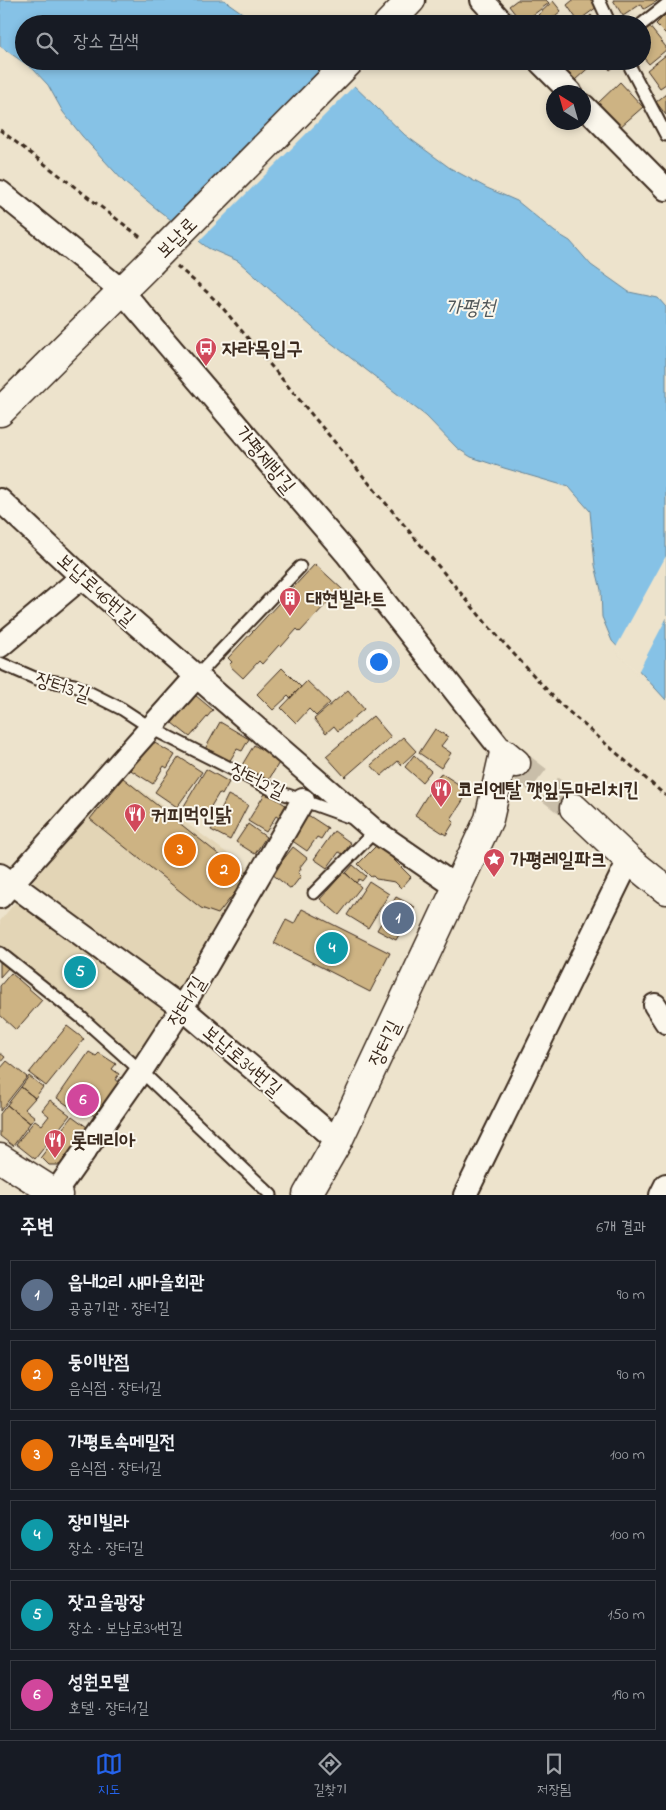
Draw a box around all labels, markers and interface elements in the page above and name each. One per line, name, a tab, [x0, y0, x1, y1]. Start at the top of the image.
search box	[15, 15, 651, 70]
icon: search	[33, 29, 61, 57]
text: 장소 검색	[73, 29, 139, 56]
north arrow	[546, 85, 591, 130]
street label: 보납로	[150, 211, 205, 266]
water label: 가평천	[445, 294, 497, 324]
bus stop icon: 자라목입구	[194, 336, 218, 367]
place label: 자라목입구	[222, 336, 302, 365]
street label: 가평제방길	[227, 420, 301, 501]
street label: 보납로46번길	[49, 547, 141, 634]
building icon: 대현빌라트	[278, 586, 302, 617]
place label: 대현빌라트	[306, 586, 386, 615]
your location	[366, 649, 392, 675]
street label: 장터3길	[31, 666, 94, 711]
street label: 장터2길	[224, 757, 289, 808]
restaurant icon: 코리엔탈 깻잎두마리치킨	[429, 777, 453, 808]
place label: 코리엔탈 깻잎두마리치킨	[457, 777, 639, 806]
restaurant icon: 커피먹인닭	[123, 802, 147, 833]
place label: 커피먹인닭	[151, 802, 231, 831]
pin: 3	[164, 831, 196, 869]
place icon: 가평레일파크	[482, 847, 506, 878]
place label: 가평레일파크	[510, 847, 607, 876]
pin: 2	[208, 851, 240, 889]
pin: 1	[382, 899, 414, 937]
pin: 4	[316, 929, 348, 967]
pin: 5	[64, 953, 96, 991]
street label: 장터1길	[162, 971, 215, 1033]
street label: 장터길	[363, 1016, 410, 1072]
street label: 보납로34번길	[195, 1019, 287, 1105]
pin: 6	[67, 1081, 99, 1119]
restaurant icon: 롯데리아	[43, 1128, 67, 1159]
place label: 롯데리아	[71, 1128, 136, 1157]
text: 주변	[20, 1213, 54, 1243]
text: 6개 결과	[596, 1216, 646, 1240]
text: 읍내2리 새마을회관	[68, 1270, 205, 1297]
text: 1	[34, 1283, 40, 1307]
text: 90 m	[617, 1283, 645, 1307]
text: 공공기관 · 장터길	[68, 1297, 170, 1321]
text: 둥이반점	[68, 1350, 129, 1377]
text: 2	[33, 1363, 41, 1387]
text: 90 m	[617, 1363, 645, 1387]
text: 음식점 · 장터1길	[68, 1377, 162, 1401]
text: 가평토속메밀전	[68, 1430, 175, 1457]
text: 3	[34, 1443, 40, 1467]
text: 100 m	[610, 1443, 645, 1467]
text: 음식점 · 장터1길	[68, 1457, 162, 1481]
text: 장미빌라	[68, 1510, 129, 1537]
text: 4	[34, 1523, 40, 1547]
text: 100 m	[610, 1523, 645, 1547]
text: 장소 · 장터길	[68, 1537, 144, 1561]
text: 잣고을광장	[68, 1590, 144, 1617]
text: 5	[32, 1603, 42, 1627]
text: 150 m	[607, 1603, 645, 1627]
text: 장소 · 보납로34번길	[68, 1617, 183, 1641]
text: 성원모텔	[68, 1670, 129, 1697]
text: 6	[33, 1683, 41, 1707]
text: 190 m	[612, 1683, 645, 1707]
text: 호텔 · 장터1길	[68, 1697, 149, 1721]
tab: 지도	[95, 1750, 123, 1801]
tab: 길찾기	[313, 1750, 347, 1801]
tab: 저장됨	[537, 1750, 571, 1801]

